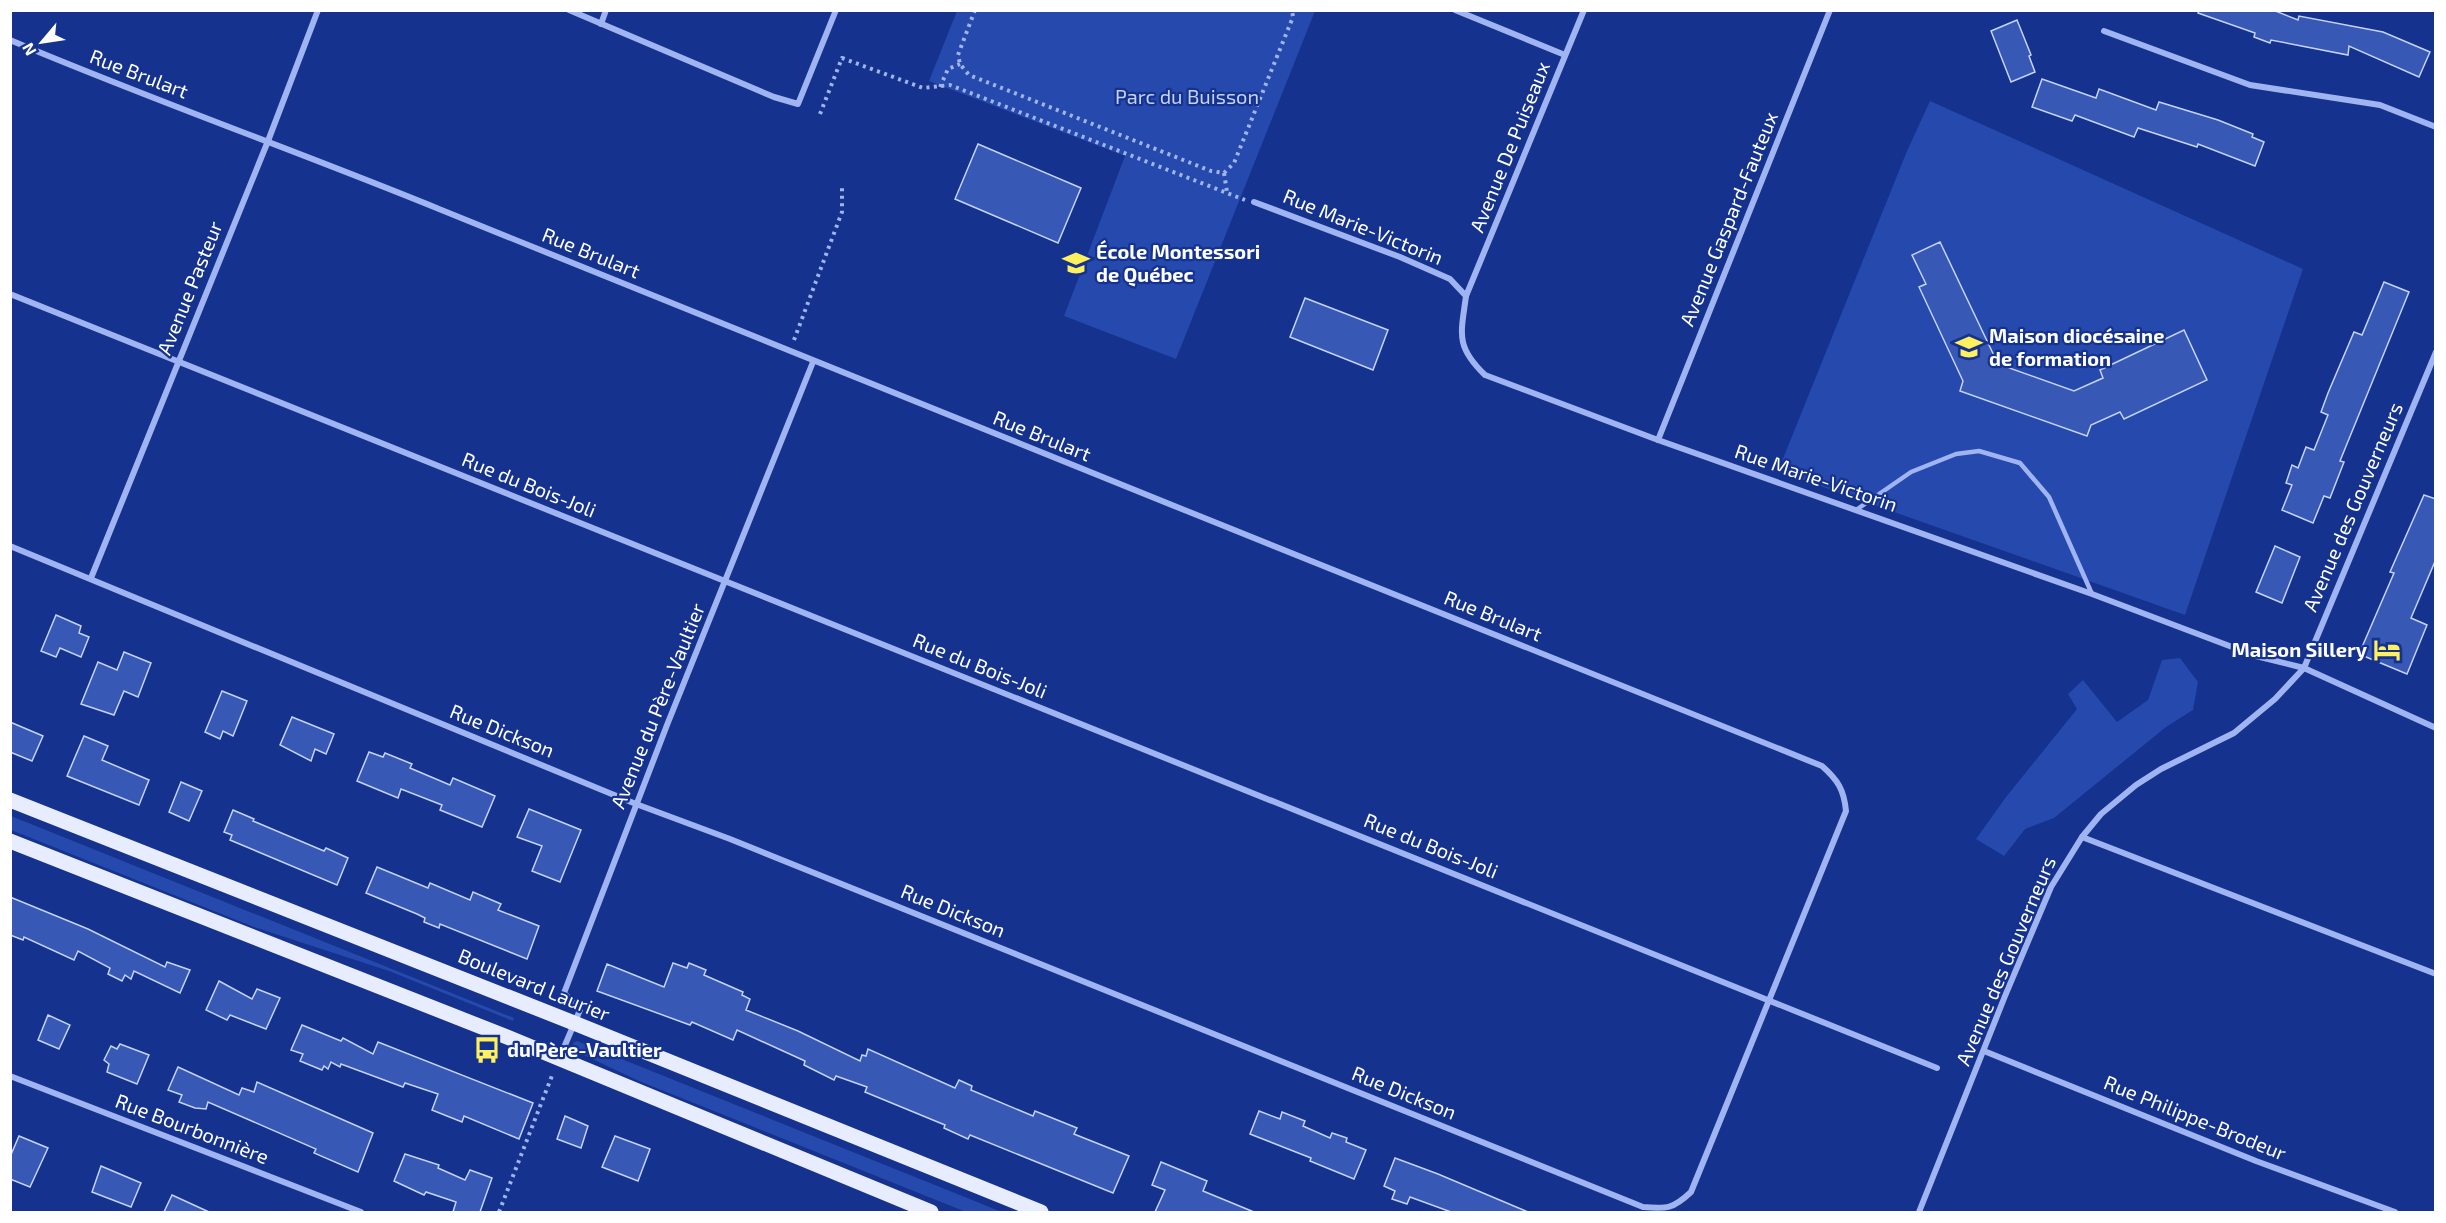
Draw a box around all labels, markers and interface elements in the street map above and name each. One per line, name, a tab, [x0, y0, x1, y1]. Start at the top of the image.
north arrow	[12, 12, 72, 72]
text: N	[17, 40, 40, 59]
street label: Rue Brulart	[87, 43, 192, 103]
street label: Avenue De Puiseaux	[1464, 57, 1554, 235]
park label: Parc du Buisson	[1115, 84, 1259, 108]
street label: Avenue Gaspard-Fauteux	[1674, 108, 1782, 329]
street label: Rue Marie-Victorin	[1280, 183, 1447, 269]
street label: Avenue Pasteur	[151, 217, 227, 358]
street label: Rue Brulart	[539, 222, 644, 283]
place label: École Montessori de Québec	[1096, 239, 1260, 287]
school or university icon: École Montessori de Québec	[1061, 248, 1091, 278]
place label: Maison diocésaine de formation	[1989, 323, 2164, 370]
school or university icon: Maison diocésaine de formation	[1954, 332, 1984, 362]
street label: Avenue des Gouverneurs	[2297, 398, 2407, 615]
street label: Rue Brulart	[990, 405, 1095, 466]
street label: Rue Marie-Victorin	[1732, 438, 1901, 516]
street label: Rue du Bois-Joli	[459, 446, 600, 522]
street label: Rue Brulart	[1441, 585, 1546, 646]
street label: Avenue du Père-Vaultier	[605, 599, 709, 812]
street label: Rue du Bois-Joli	[910, 627, 1051, 703]
hotel icon: Maison Sillery	[2372, 635, 2402, 665]
place label: Maison Sillery	[2232, 637, 2368, 662]
street label: Rue Dickson	[447, 698, 558, 762]
street label: Rue du Bois-Joli	[1361, 807, 1502, 883]
street label: Avenue des Gouverneurs	[1950, 852, 2060, 1069]
street label: Rue Dickson	[898, 878, 1009, 942]
street label: Boulevard Laurier	[455, 943, 614, 1025]
bus stop icon: du Père-Vaultier	[472, 1035, 502, 1065]
place label: du Père-Vaultier	[507, 1037, 662, 1061]
street label: Rue Dickson	[1349, 1060, 1460, 1124]
street label: Rue Philippe-Brodeur	[2101, 1070, 2290, 1165]
street label: Rue Bourbonnière	[112, 1088, 272, 1168]

